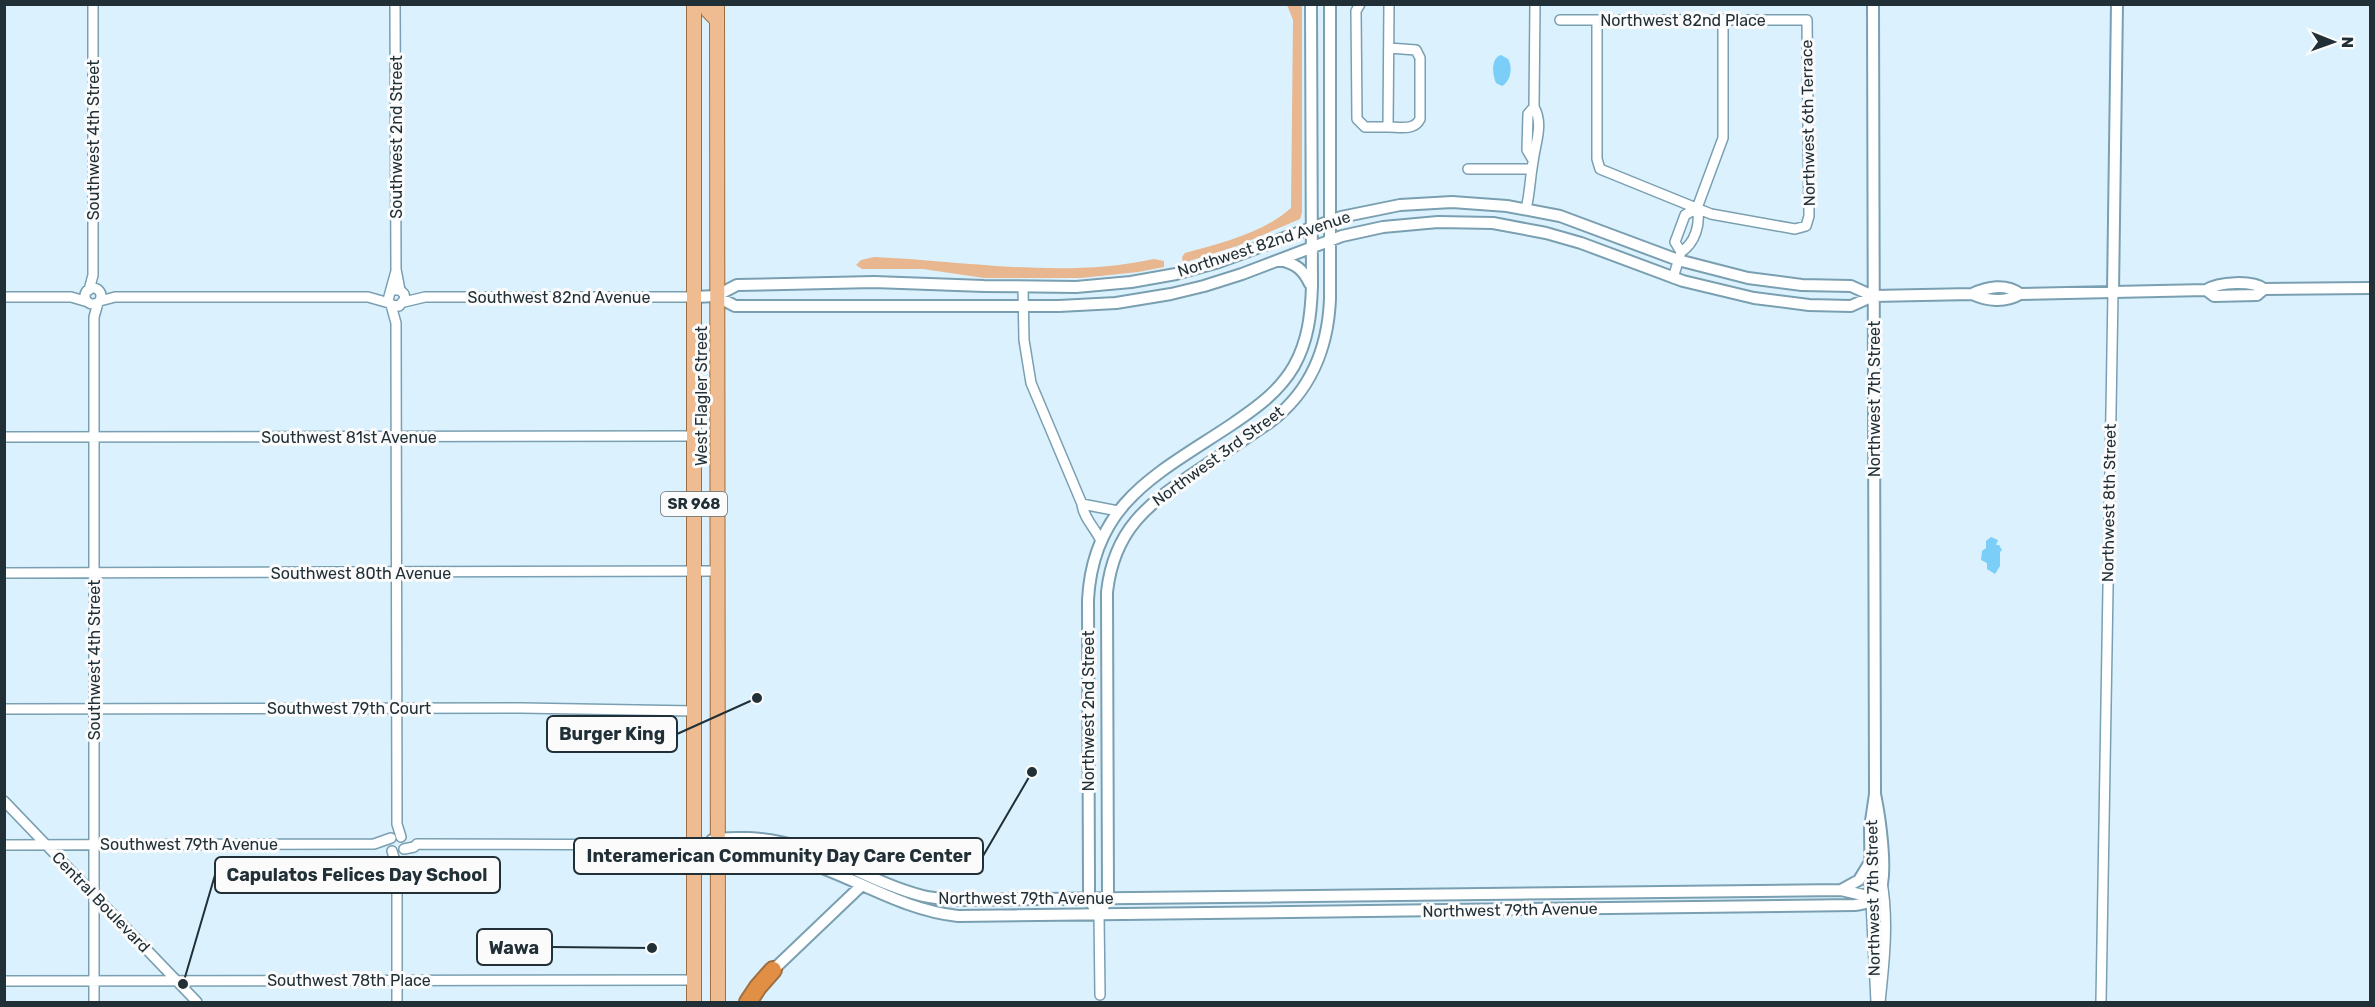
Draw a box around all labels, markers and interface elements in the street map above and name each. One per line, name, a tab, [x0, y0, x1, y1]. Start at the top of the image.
street label: Northwest 82nd Place	[1600, 11, 1766, 30]
north arrow	[2303, 12, 2363, 72]
text: N	[2338, 36, 2357, 48]
street label: Northwest 6th Terrace	[1797, 39, 1819, 206]
street label: Southwest 2nd Street	[387, 55, 406, 219]
street label: Southwest 4th Street	[84, 60, 103, 220]
street label: Northwest 82nd Avenue	[1175, 207, 1353, 281]
street label: Southwest 82nd Avenue	[468, 288, 650, 307]
street label: Northwest 7th Street	[1865, 321, 1884, 477]
street label: West Flagler Street	[692, 326, 711, 466]
street label: Northwest 3rd Street	[1149, 402, 1287, 510]
street label: Northwest 8th Street	[2098, 424, 2120, 582]
street label: Southwest 81st Avenue	[261, 428, 437, 447]
road number: SR 968	[661, 492, 727, 516]
street label: Southwest 80th Avenue	[271, 564, 451, 583]
street label: Southwest 4th Street	[85, 580, 104, 740]
street label: Northwest 2nd Street	[1079, 631, 1098, 791]
street label: Southwest 79th Court	[267, 699, 431, 718]
callout: Burger King	[547, 716, 677, 752]
text: Burger King	[559, 723, 665, 745]
street label: Northwest 7th Street	[1862, 820, 1884, 976]
street label: Southwest 79th Avenue	[100, 835, 278, 854]
callout: Interamerican Community Day Care Center	[574, 838, 983, 874]
text: Interamerican Community Day Care Center	[587, 845, 971, 867]
street label: Central Boulevard	[48, 848, 154, 956]
callout: Capulatos Felices Day School	[215, 857, 500, 893]
text: Capulatos Felices Day School	[227, 864, 487, 886]
street label: Northwest 79th Avenue	[938, 889, 1114, 908]
street label: Northwest 79th Avenue	[1422, 899, 1598, 921]
callout: Wawa	[477, 929, 552, 965]
text: Wawa	[489, 937, 539, 959]
street label: Southwest 78th Place	[267, 971, 431, 990]

